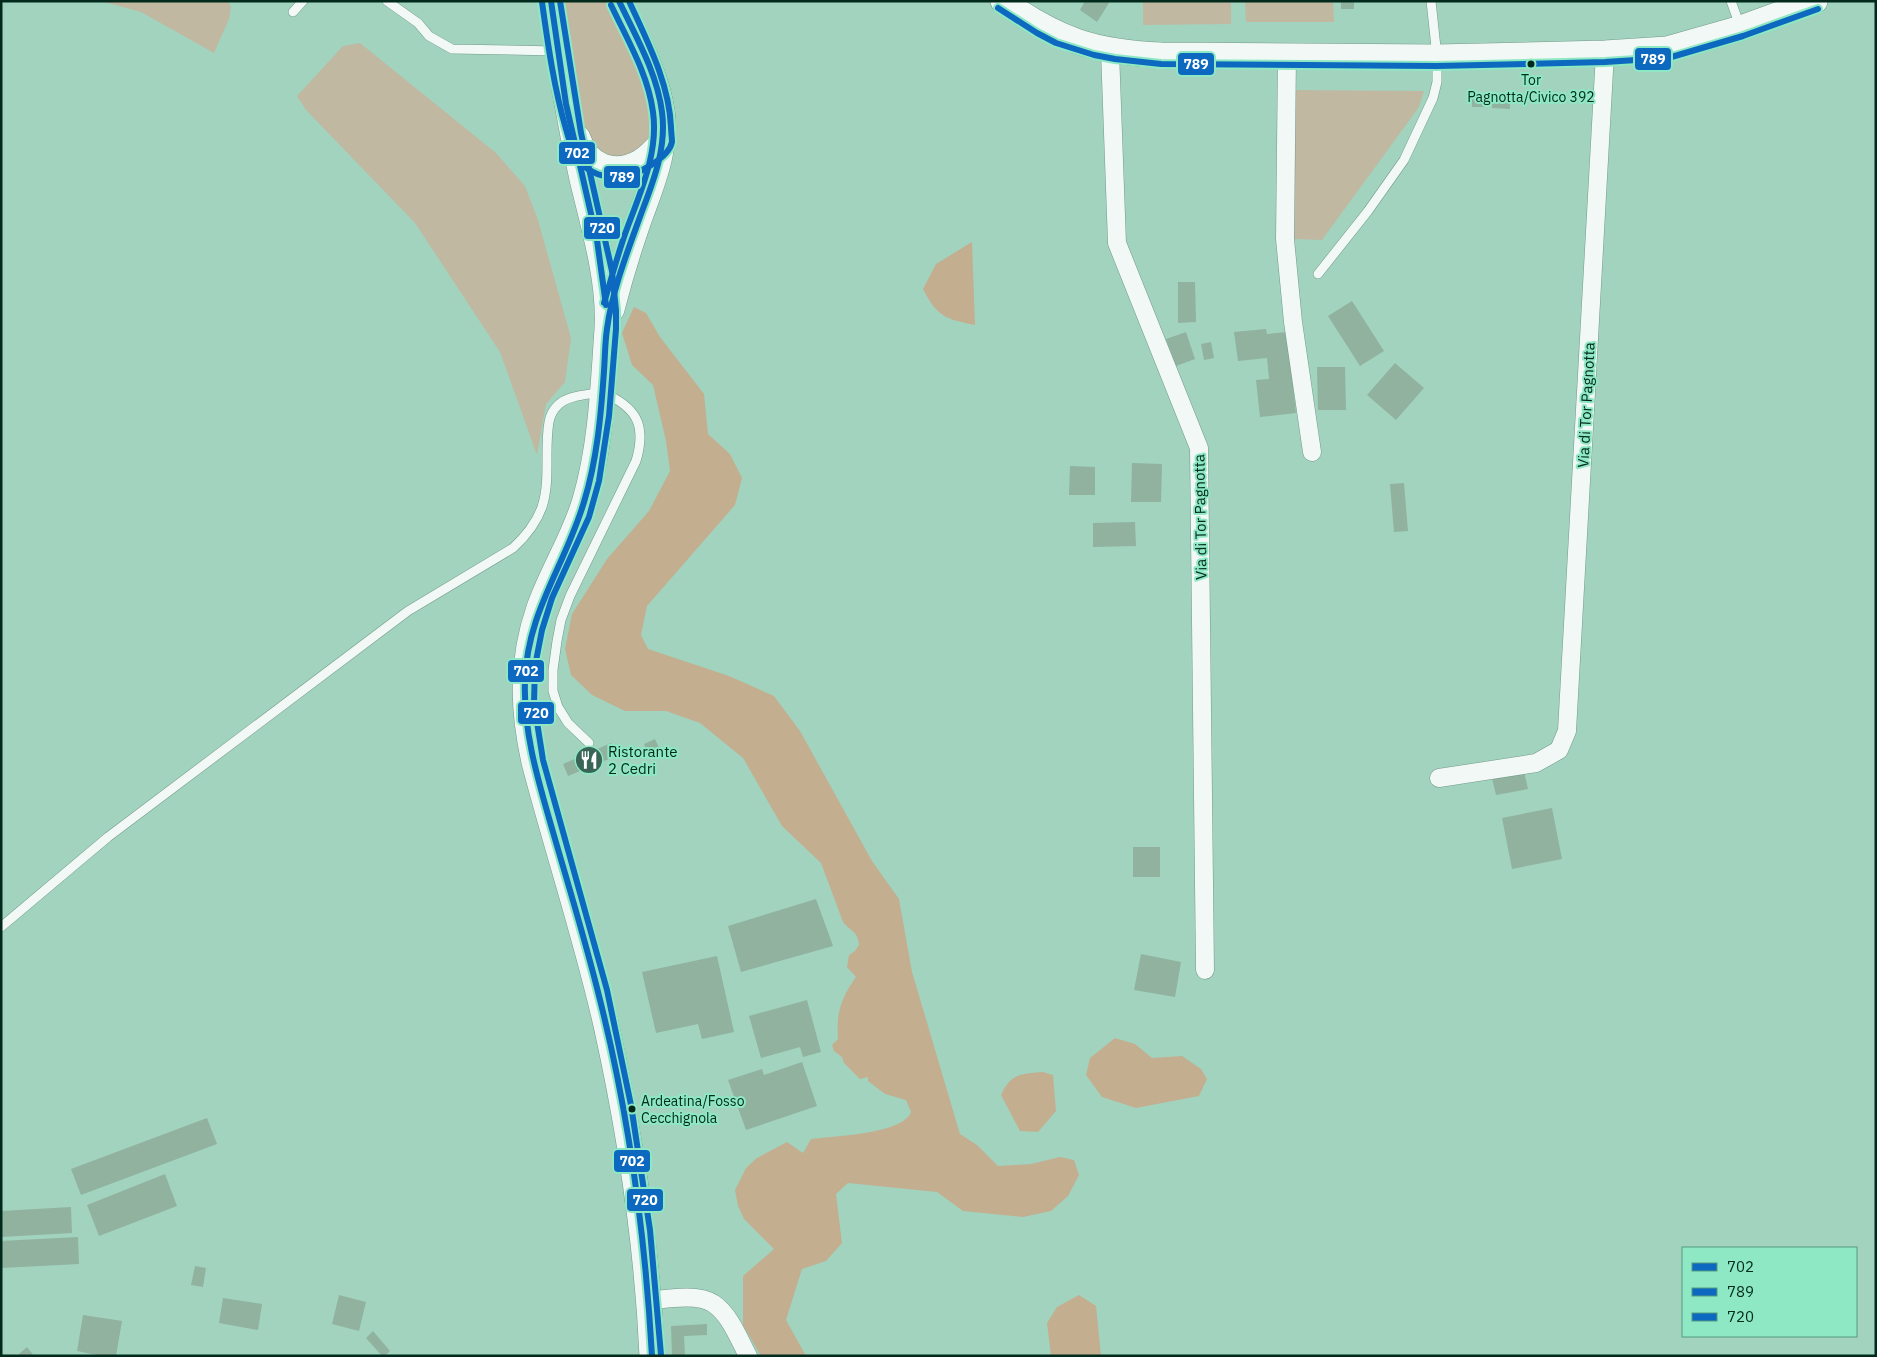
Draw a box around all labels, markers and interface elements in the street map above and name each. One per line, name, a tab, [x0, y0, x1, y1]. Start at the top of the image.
line badge: 789	[1634, 47, 1672, 71]
text: 789	[1640, 50, 1666, 68]
line badge: 789	[1177, 52, 1215, 76]
text: 789	[1183, 55, 1209, 73]
marker: Tor Pagnotta/Civico 392	[1526, 59, 1536, 69]
place label: Tor Pagnotta/Civico 392	[1467, 71, 1595, 106]
line badge: 702	[558, 141, 596, 165]
text: 702	[564, 144, 590, 162]
line badge: 789	[603, 165, 641, 189]
text: 789	[609, 168, 635, 186]
line badge: 720	[583, 216, 621, 240]
text: 720	[589, 219, 615, 237]
street label: Via di Tor Pagnotta	[1573, 342, 1599, 468]
street label: Via di Tor Pagnotta	[1189, 454, 1211, 580]
line badge: 702	[507, 659, 545, 683]
text: 702	[513, 662, 539, 680]
line badge: 720	[517, 701, 555, 725]
text: 720	[523, 704, 549, 722]
place label: Ristorante 2 Cedri	[608, 742, 678, 778]
restaurant icon: Ristorante 2 Cedri	[574, 745, 604, 775]
place label: Ardeatina/Fosso Cecchignola	[641, 1092, 745, 1127]
marker: Ardeatina/Fosso Cecchignola	[627, 1104, 637, 1114]
line badge: 702	[613, 1149, 651, 1173]
text: 702	[619, 1152, 645, 1170]
line badge: 720	[626, 1188, 664, 1212]
text: 720	[632, 1191, 658, 1209]
legend	[1682, 1247, 1857, 1337]
text: 702	[1727, 1257, 1754, 1276]
text: 789	[1727, 1282, 1754, 1301]
text: 720	[1727, 1307, 1754, 1326]

